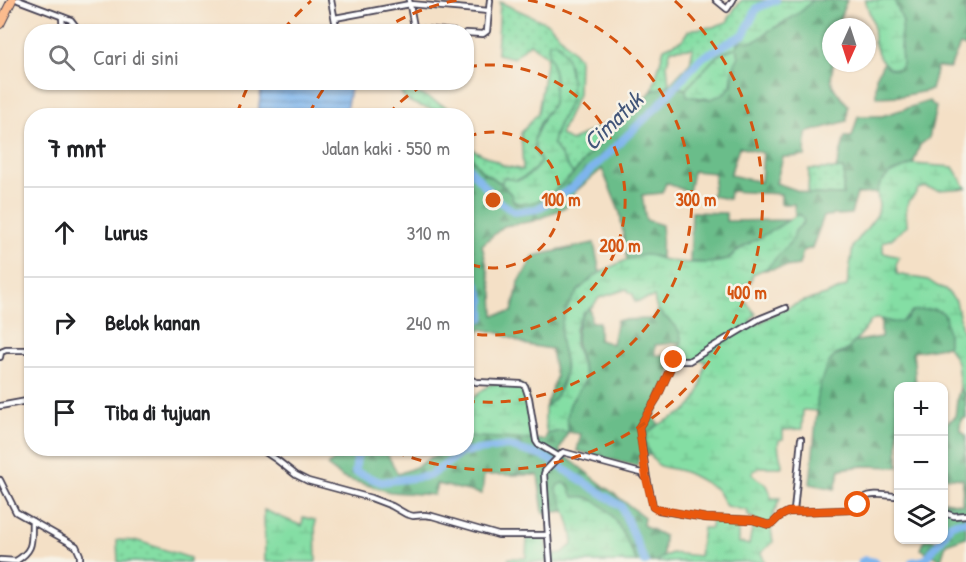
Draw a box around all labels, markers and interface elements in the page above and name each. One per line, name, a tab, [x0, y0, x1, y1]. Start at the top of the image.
north arrow	[822, 18, 876, 72]
search box	[24, 24, 474, 90]
icon: search	[45, 41, 78, 74]
text: Cari di sini	[93, 42, 179, 72]
water label: Cimatuk	[575, 82, 651, 157]
text: 7 mnt	[48, 130, 105, 165]
text: Jalan kaki · 550 m	[322, 134, 450, 161]
text: 100 m	[541, 187, 581, 212]
text: 300 m	[676, 187, 716, 212]
centre of rings	[483, 190, 503, 210]
icon: ahead	[48, 216, 81, 249]
text: Lurus	[105, 217, 148, 247]
text: 310 m	[407, 219, 450, 246]
text: 200 m	[600, 233, 640, 258]
text: 400 m	[727, 280, 767, 305]
icon: right	[48, 306, 81, 339]
text: Belok kanan	[105, 307, 200, 337]
text: 240 m	[406, 309, 450, 336]
route end	[660, 346, 686, 372]
map controls	[894, 382, 948, 544]
button: +	[894, 382, 948, 436]
icon: arrive	[48, 396, 81, 429]
text: Tiba di tujuan	[105, 397, 210, 427]
button: −	[894, 436, 948, 490]
button: layers	[894, 490, 948, 544]
route start	[844, 491, 870, 517]

